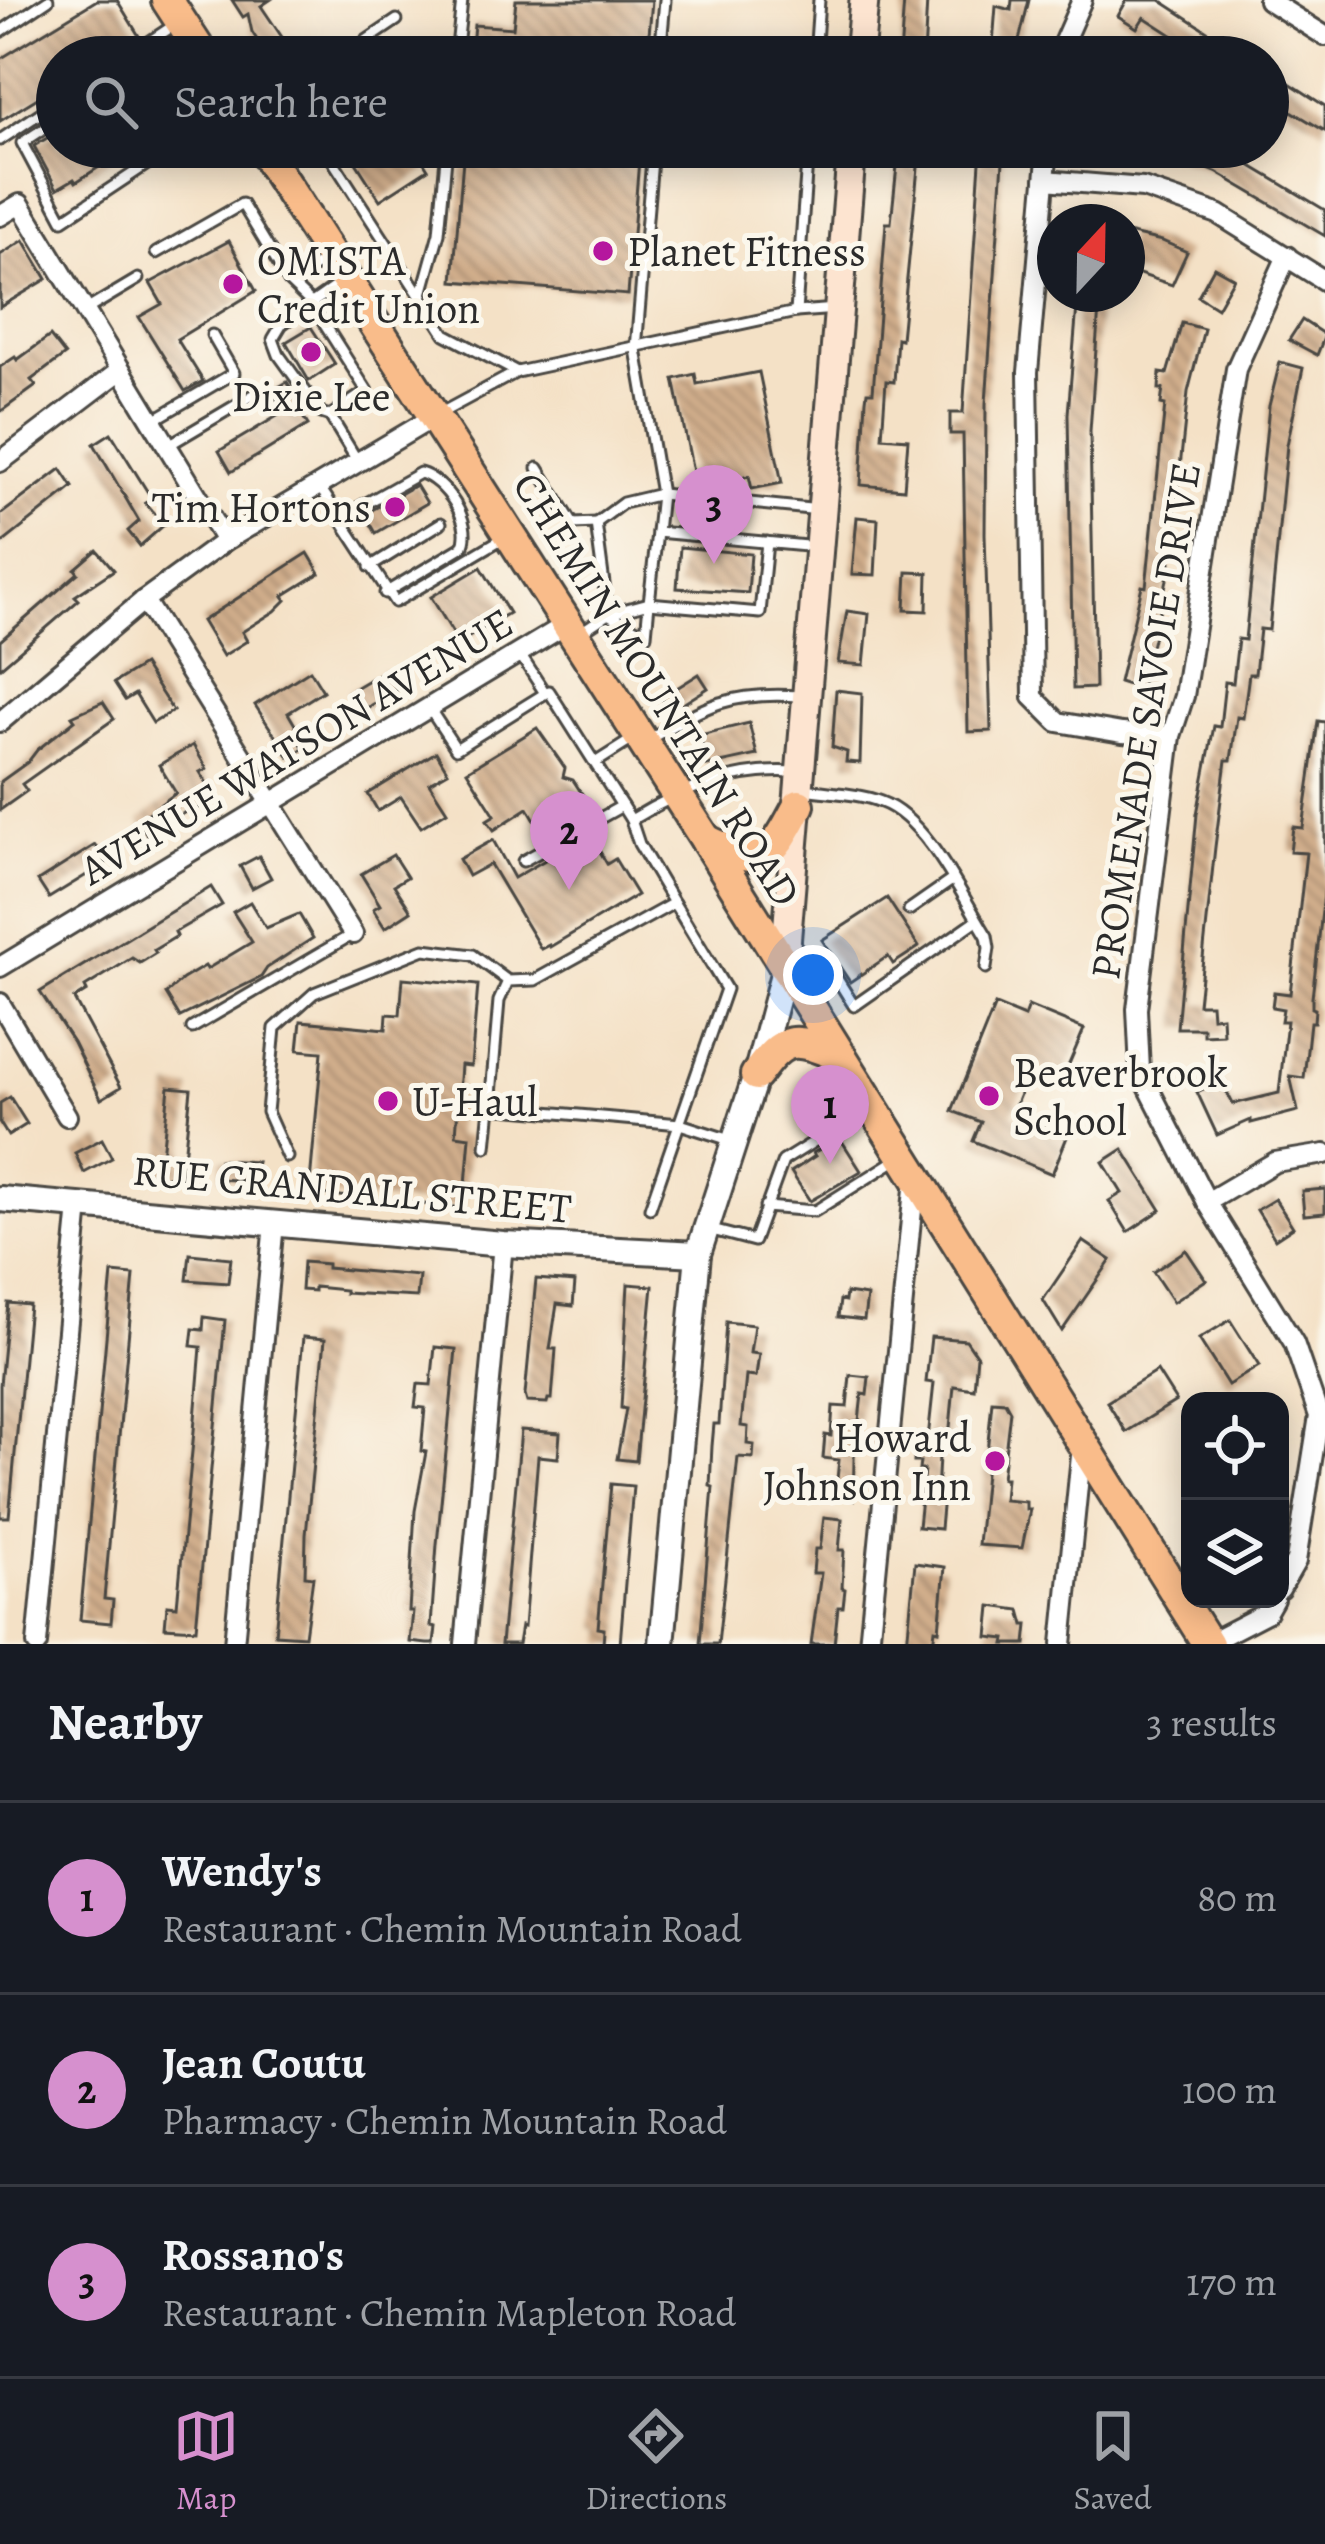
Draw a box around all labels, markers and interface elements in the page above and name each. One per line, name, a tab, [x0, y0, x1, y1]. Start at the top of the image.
search box	[36, 36, 1289, 168]
icon: search	[78, 69, 144, 135]
text: Search here	[174, 71, 388, 133]
north arrow	[1037, 204, 1145, 312]
place label: Planet Fitness	[627, 223, 866, 280]
place label: OMISTA Credit Union	[257, 232, 480, 337]
marker: Planet Fitness	[590, 238, 616, 264]
marker: OMISTA Credit Union	[220, 271, 246, 297]
marker: Dixie Lee	[298, 339, 324, 365]
place label: Dixie Lee	[231, 368, 391, 425]
street label: PROMENADE SAVOIE DRIVE	[1076, 459, 1214, 983]
street label: CHEMIN MOUNTAIN ROAD	[500, 461, 814, 917]
pin: 3	[675, 465, 753, 564]
place label: Tim Hortons	[152, 479, 371, 536]
marker: Tim Hortons	[382, 494, 408, 520]
street label: AVENUE WATSON AVENUE	[68, 594, 523, 899]
pin: 2	[530, 791, 608, 890]
your location	[783, 945, 843, 1005]
place label: Beaverbrook School	[1013, 1044, 1228, 1149]
pin: 1	[791, 1065, 869, 1164]
place label: U-Haul	[412, 1073, 537, 1130]
marker: Beaverbrook School	[976, 1083, 1002, 1109]
marker: U-Haul	[375, 1088, 401, 1114]
street label: RUE CRANDALL STREET	[130, 1141, 574, 1237]
map controls	[1181, 1392, 1289, 1608]
button: locate	[1181, 1392, 1289, 1500]
place label: Howard Johnson Inn	[763, 1409, 971, 1514]
marker: Howard Johnson Inn	[982, 1448, 1008, 1474]
button: layers	[1181, 1500, 1289, 1608]
text: Nearby	[48, 1687, 202, 1757]
text: 3 results	[1146, 1696, 1277, 1749]
text: Wendy's	[162, 1840, 322, 1902]
text: 1	[80, 1871, 94, 1924]
text: 80 m	[1197, 1871, 1277, 1924]
text: Restaurant · Chemin Mountain Road	[162, 1902, 742, 1955]
text: Jean Coutu	[162, 2032, 366, 2094]
text: 2	[78, 2063, 96, 2116]
text: 100 m	[1182, 2063, 1277, 2116]
text: Pharmacy · Chemin Mountain Road	[162, 2094, 727, 2147]
text: Rossano's	[162, 2224, 344, 2286]
text: 3	[79, 2255, 95, 2308]
text: 170 m	[1186, 2255, 1277, 2308]
text: Restaurant · Chemin Mapleton Road	[162, 2286, 736, 2339]
tab: Map	[173, 2403, 239, 2520]
tab: Directions	[586, 2403, 727, 2520]
tab: Saved	[1074, 2403, 1152, 2520]

